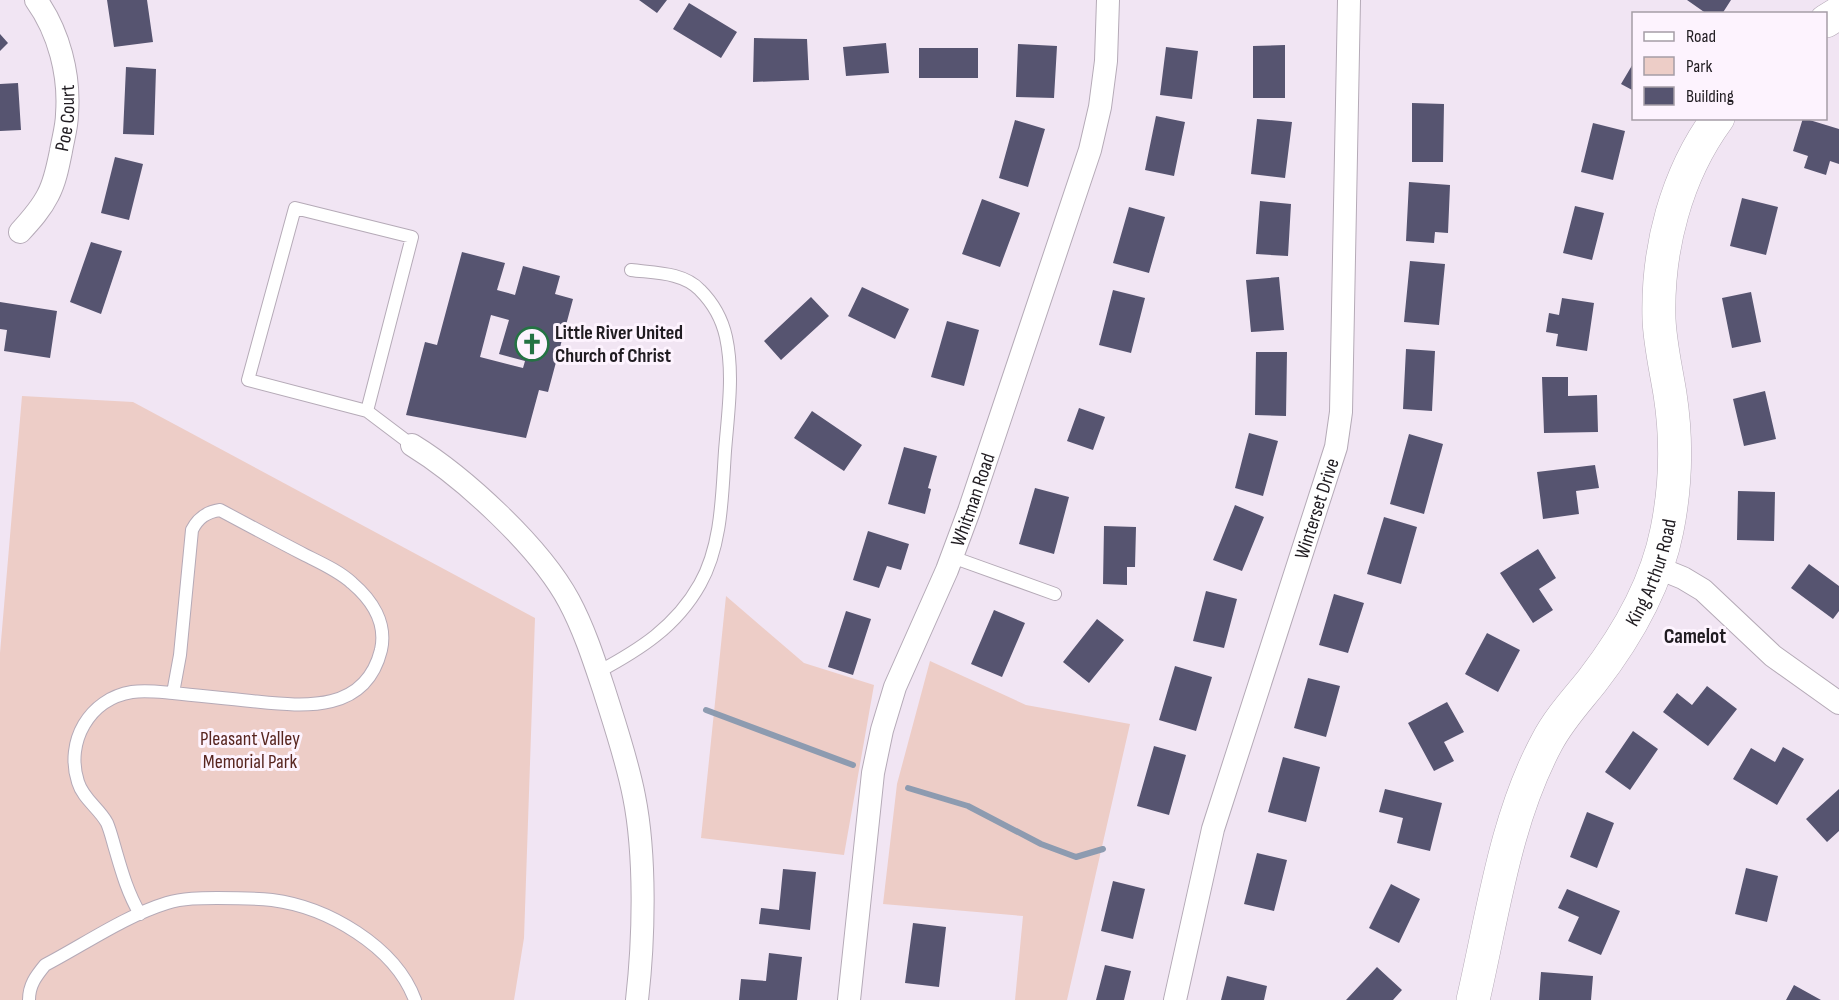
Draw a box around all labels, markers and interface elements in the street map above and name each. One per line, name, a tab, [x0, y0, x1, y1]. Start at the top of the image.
legend	[1632, 12, 1827, 120]
text: Road	[1686, 26, 1716, 47]
text: Park	[1686, 56, 1712, 77]
street label: Poe Court	[50, 84, 80, 153]
text: Building	[1686, 86, 1734, 107]
place label: Little River United Church of Christ	[555, 321, 683, 368]
church icon: Little River United Church of Christ	[514, 326, 550, 362]
street label: Whitman Road	[946, 450, 1001, 550]
street label: Winterset Drive	[1290, 455, 1345, 562]
street label: King Arthur Road	[1621, 517, 1682, 631]
district label: Camelot	[1664, 624, 1726, 649]
park label: Pleasant Valley Memorial Park	[200, 727, 300, 774]

